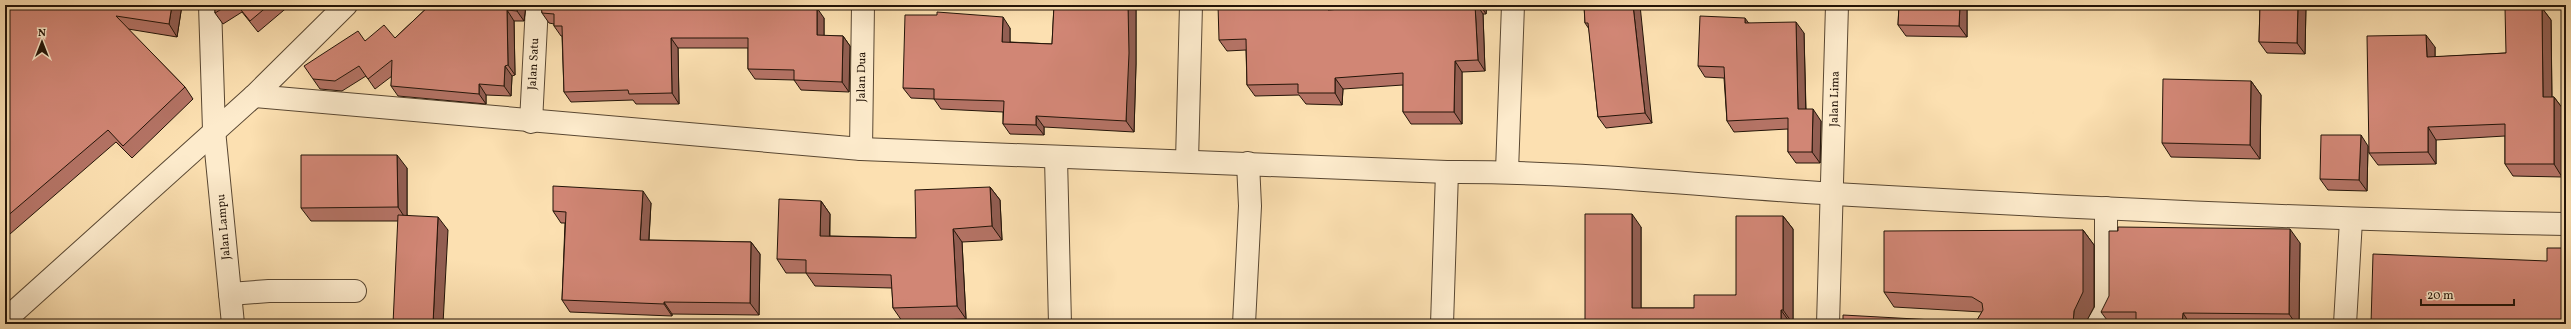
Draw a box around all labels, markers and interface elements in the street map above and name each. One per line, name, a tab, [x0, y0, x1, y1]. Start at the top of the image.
north arrow	[22, 22, 62, 62]
text: N	[38, 26, 46, 41]
street label: Jalan Satu	[525, 37, 543, 91]
street label: Jalan Dua	[854, 52, 870, 102]
street label: Jalan Lima	[1827, 71, 1843, 127]
street label: Jalan Lampu	[213, 193, 235, 261]
scale bar	[2421, 281, 2514, 307]
text: 20 m	[2427, 288, 2454, 304]

